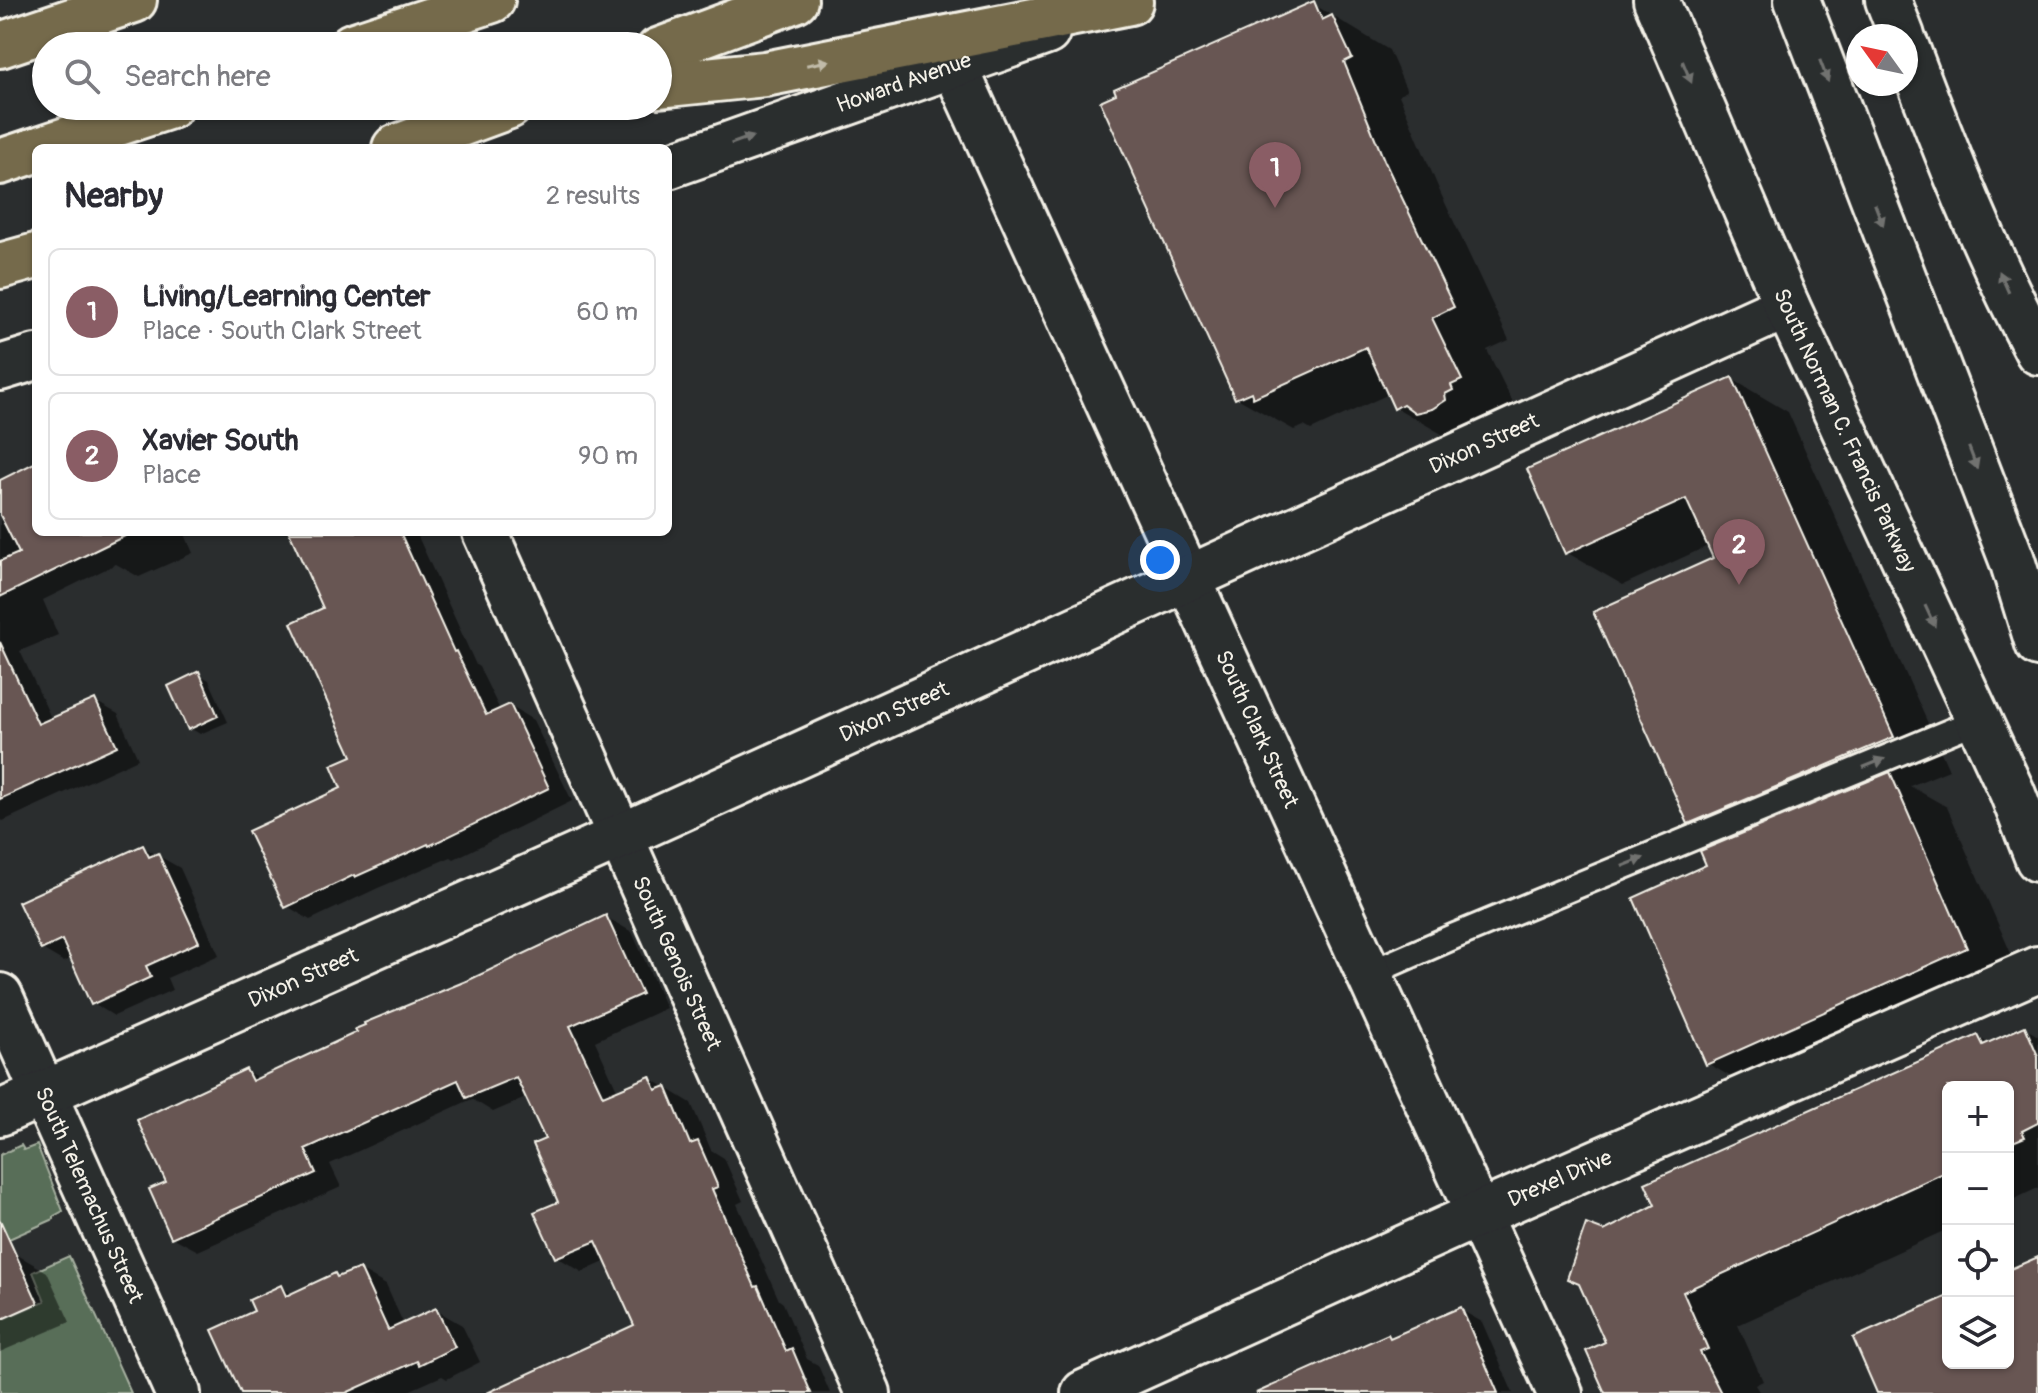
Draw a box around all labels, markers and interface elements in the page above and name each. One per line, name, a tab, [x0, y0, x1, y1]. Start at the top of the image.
north arrow	[1846, 24, 1918, 96]
search box	[32, 32, 672, 120]
street label: Howard Avenue	[832, 46, 975, 119]
icon: search	[60, 54, 104, 98]
one-way arrow	[806, 57, 831, 69]
text: Search here	[124, 58, 271, 95]
one-way arrow	[1818, 59, 1831, 83]
one-way arrow	[1680, 60, 1693, 84]
one-way arrow	[730, 133, 754, 145]
pin: 1	[1249, 142, 1301, 208]
text: Nearby	[64, 175, 163, 218]
text: 2 results	[546, 180, 640, 212]
one-way arrow	[1873, 203, 1886, 227]
one-way arrow	[1997, 270, 2010, 294]
text: Living/Learning Center	[142, 278, 430, 315]
street label: South Norman C. Francis Parkway	[1767, 284, 1922, 577]
text: 1	[87, 296, 97, 328]
text: 60 m	[576, 296, 638, 328]
text: Place · South Clark Street	[142, 315, 421, 347]
street label: Dixon Street	[1425, 407, 1543, 481]
text: Xavier South	[142, 422, 299, 459]
text: 2	[85, 440, 99, 472]
text: 90 m	[578, 440, 638, 472]
one-way arrow	[1967, 446, 1980, 470]
text: Place	[142, 459, 201, 491]
pin: 2	[1713, 519, 1765, 585]
your location	[1140, 540, 1180, 580]
one-way arrow	[1923, 604, 1937, 627]
street label: South Clark Street	[1209, 646, 1305, 813]
street label: Dixon Street	[835, 675, 953, 749]
one-way arrow	[1862, 757, 1885, 770]
one-way arrow	[1621, 856, 1645, 869]
street label: South Genois Street	[626, 872, 728, 1055]
street label: Dixon Street	[244, 941, 363, 1014]
map controls	[1942, 1081, 2014, 1369]
button: +	[1942, 1081, 2014, 1153]
street label: South Telemachus Street	[29, 1082, 150, 1308]
street label: Drexel Drive	[1503, 1143, 1616, 1214]
button: −	[1942, 1153, 2014, 1225]
button: locate	[1942, 1225, 2014, 1297]
button: layers	[1942, 1297, 2014, 1369]

